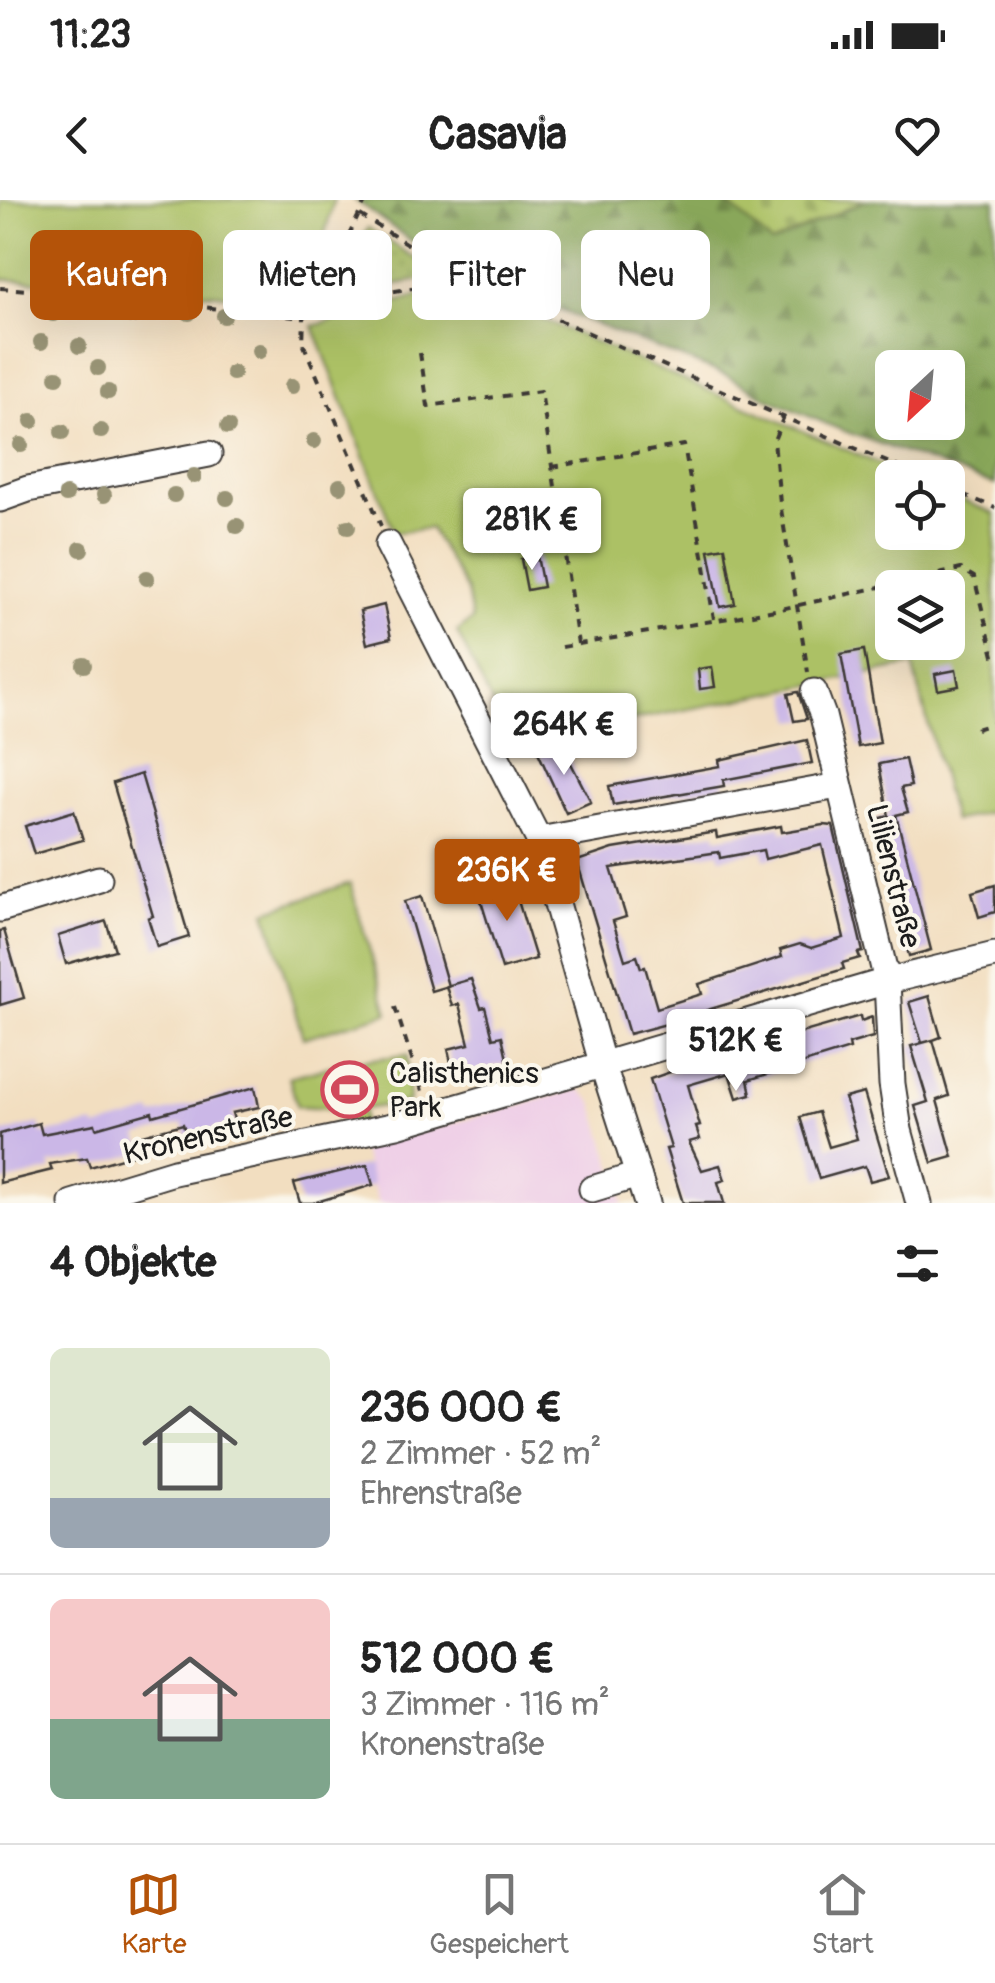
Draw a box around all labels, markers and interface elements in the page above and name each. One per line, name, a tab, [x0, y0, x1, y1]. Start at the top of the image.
text: 11:23	[50, 11, 131, 59]
text: Casavia	[428, 107, 567, 163]
icon: back	[50, 108, 105, 163]
icon: heart	[890, 108, 945, 163]
chip: Kaufen	[30, 230, 203, 320]
chip: Mieten	[223, 230, 392, 320]
chip: Filter	[412, 230, 561, 320]
chip: Neu	[581, 230, 710, 320]
north arrow	[875, 350, 965, 440]
map controls	[875, 350, 965, 660]
button: locate	[875, 460, 965, 550]
pin: 281K €	[451, 488, 613, 573]
text: 281K €	[485, 500, 579, 540]
button: layers	[875, 570, 965, 660]
pin: 264K €	[483, 693, 645, 778]
text: 264K €	[513, 705, 615, 745]
street label: Lilienstraße	[858, 801, 929, 952]
pin: 236K €	[426, 839, 588, 924]
text: 236K €	[457, 851, 557, 891]
pin: 512K €	[655, 1009, 817, 1094]
text: 512K €	[688, 1021, 784, 1061]
place label: Calisthenics Park	[389, 1055, 539, 1126]
sports icon: Calisthenics Park	[320, 1060, 380, 1120]
street label: Kronenstraße	[120, 1098, 297, 1173]
icon: filters	[890, 1236, 945, 1291]
text: 4 Objekte	[50, 1237, 216, 1289]
text: 236 000 €	[360, 1382, 562, 1434]
icon: home	[130, 1388, 250, 1508]
text: 2 Zimmer · 52 m²	[360, 1434, 601, 1474]
text: Ehrenstraße	[360, 1474, 522, 1514]
text: 512 000 €	[360, 1633, 555, 1685]
icon: home	[130, 1639, 250, 1759]
text: 3 Zimmer · 116 m²	[360, 1685, 610, 1725]
text: Kronenstraße	[360, 1725, 544, 1765]
tab: Karte	[121, 1867, 186, 1962]
tab: Gespeichert	[429, 1867, 569, 1962]
tab: Start	[812, 1867, 874, 1962]

